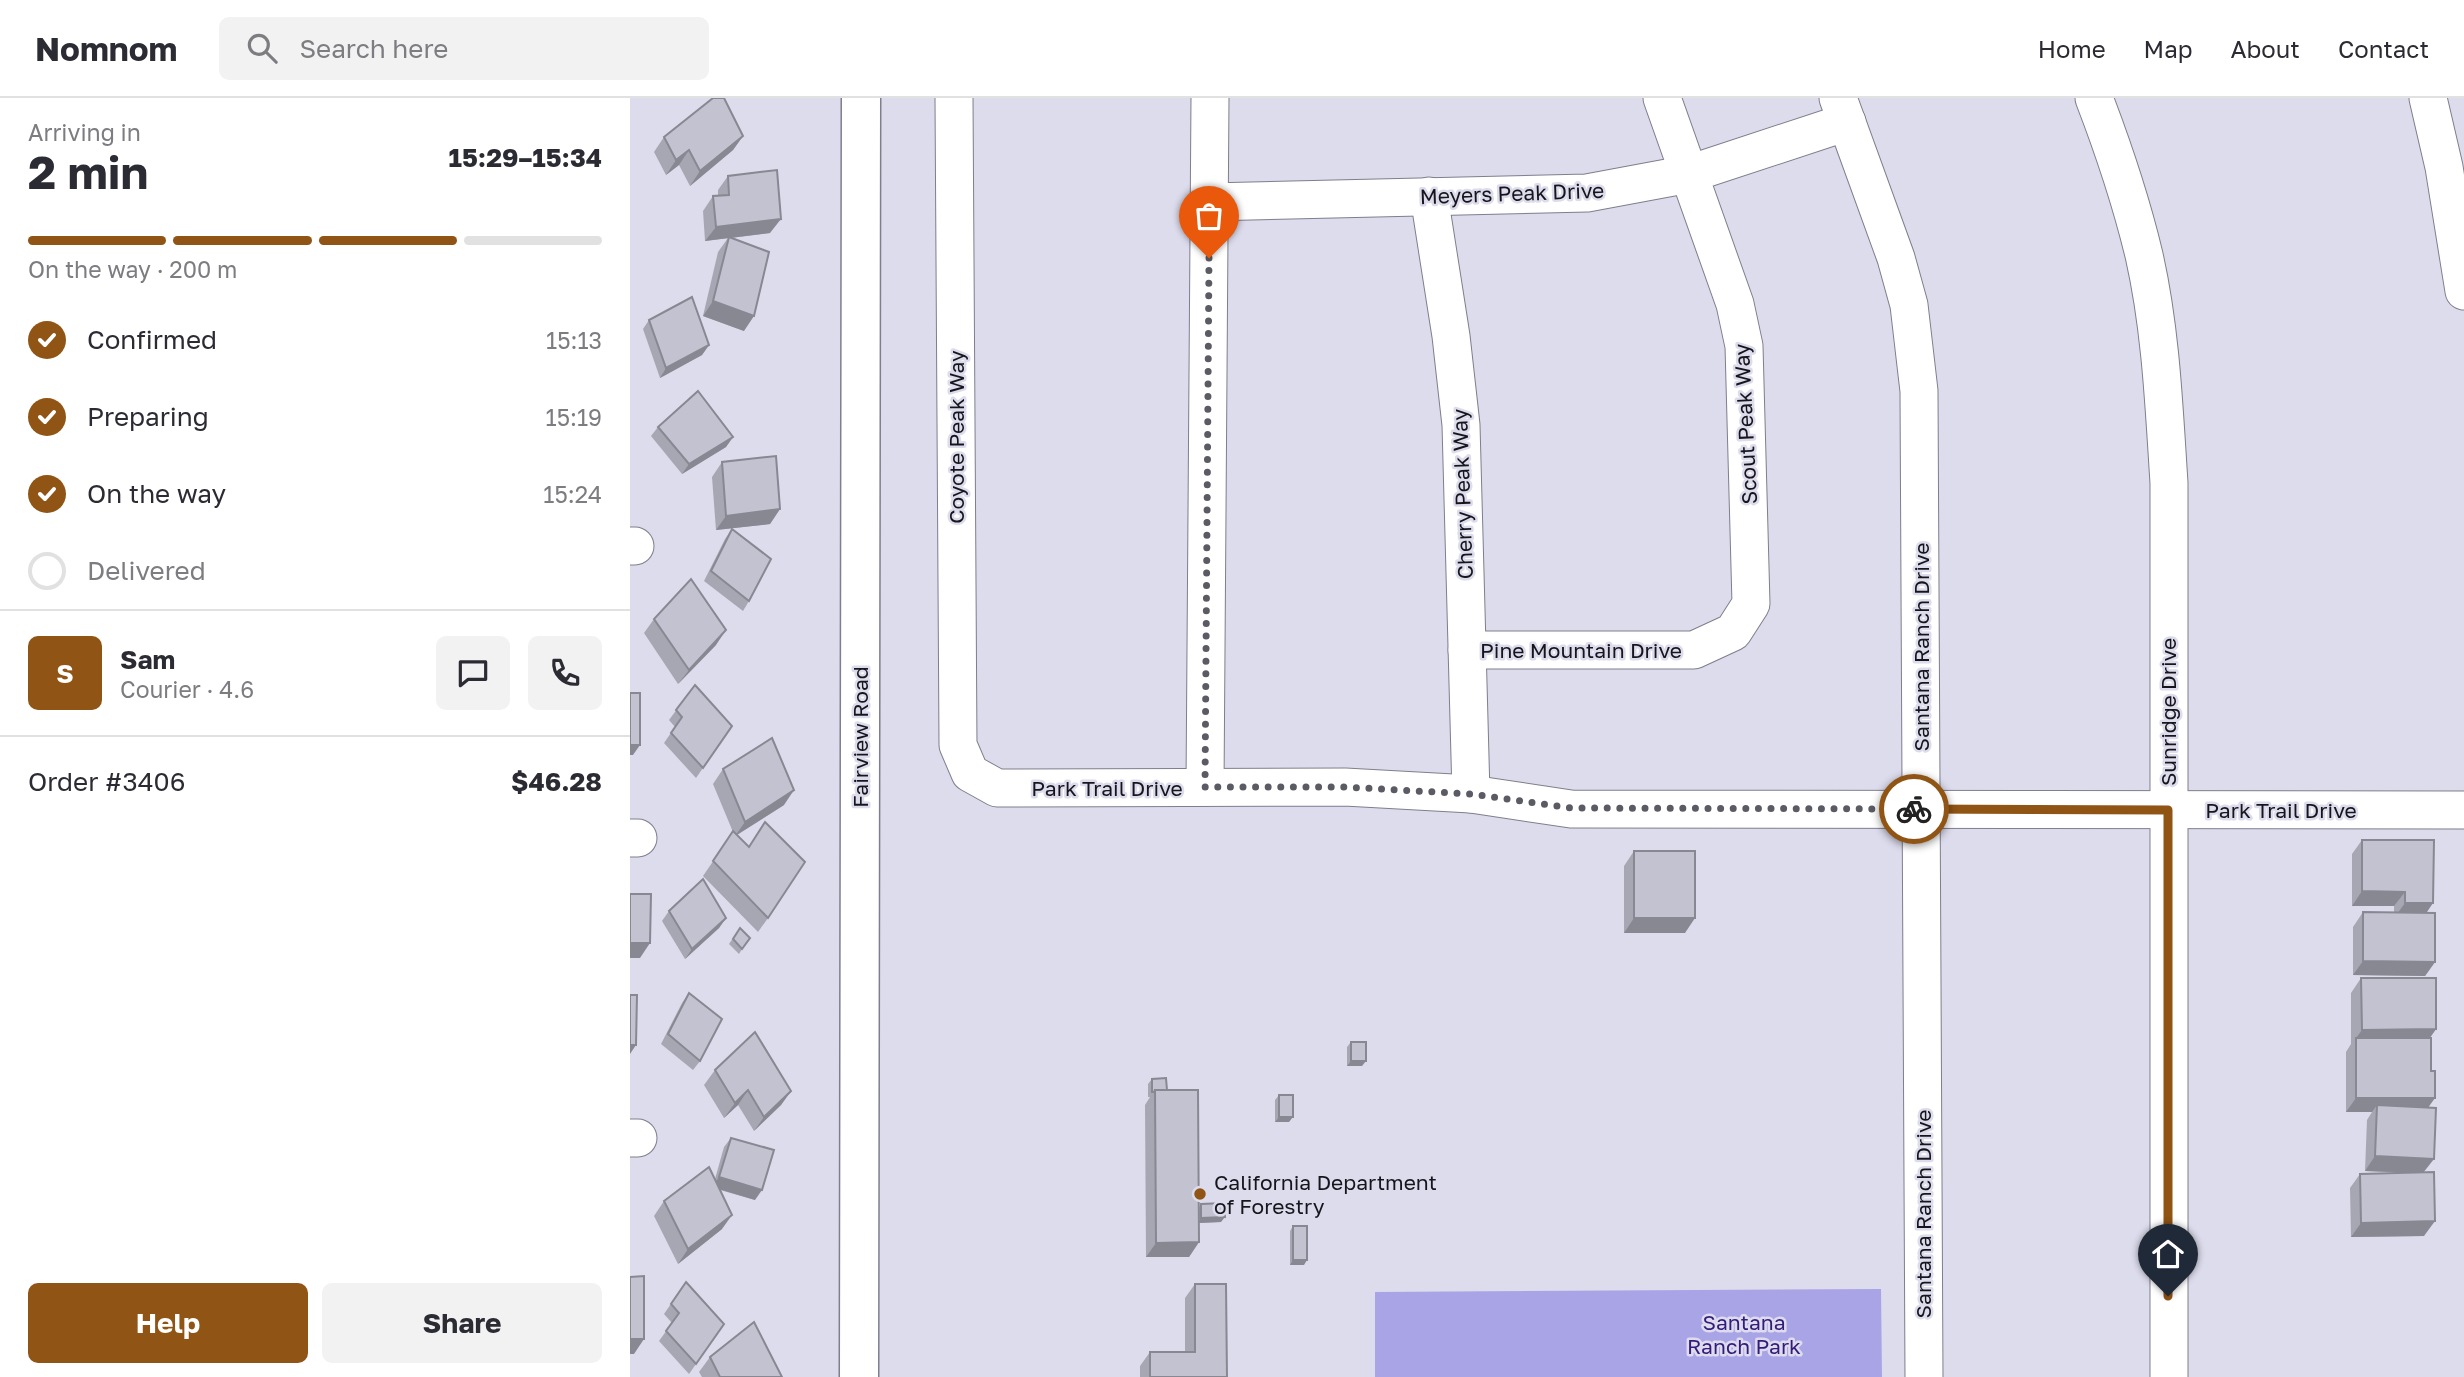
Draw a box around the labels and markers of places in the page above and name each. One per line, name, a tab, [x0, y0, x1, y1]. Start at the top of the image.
pin	[1179, 186, 1239, 258]
place label: California Department of Forestry	[1214, 1169, 1437, 1219]
marker: California Department of Forestry	[1192, 1186, 1208, 1202]
pin	[2138, 1224, 2198, 1296]

